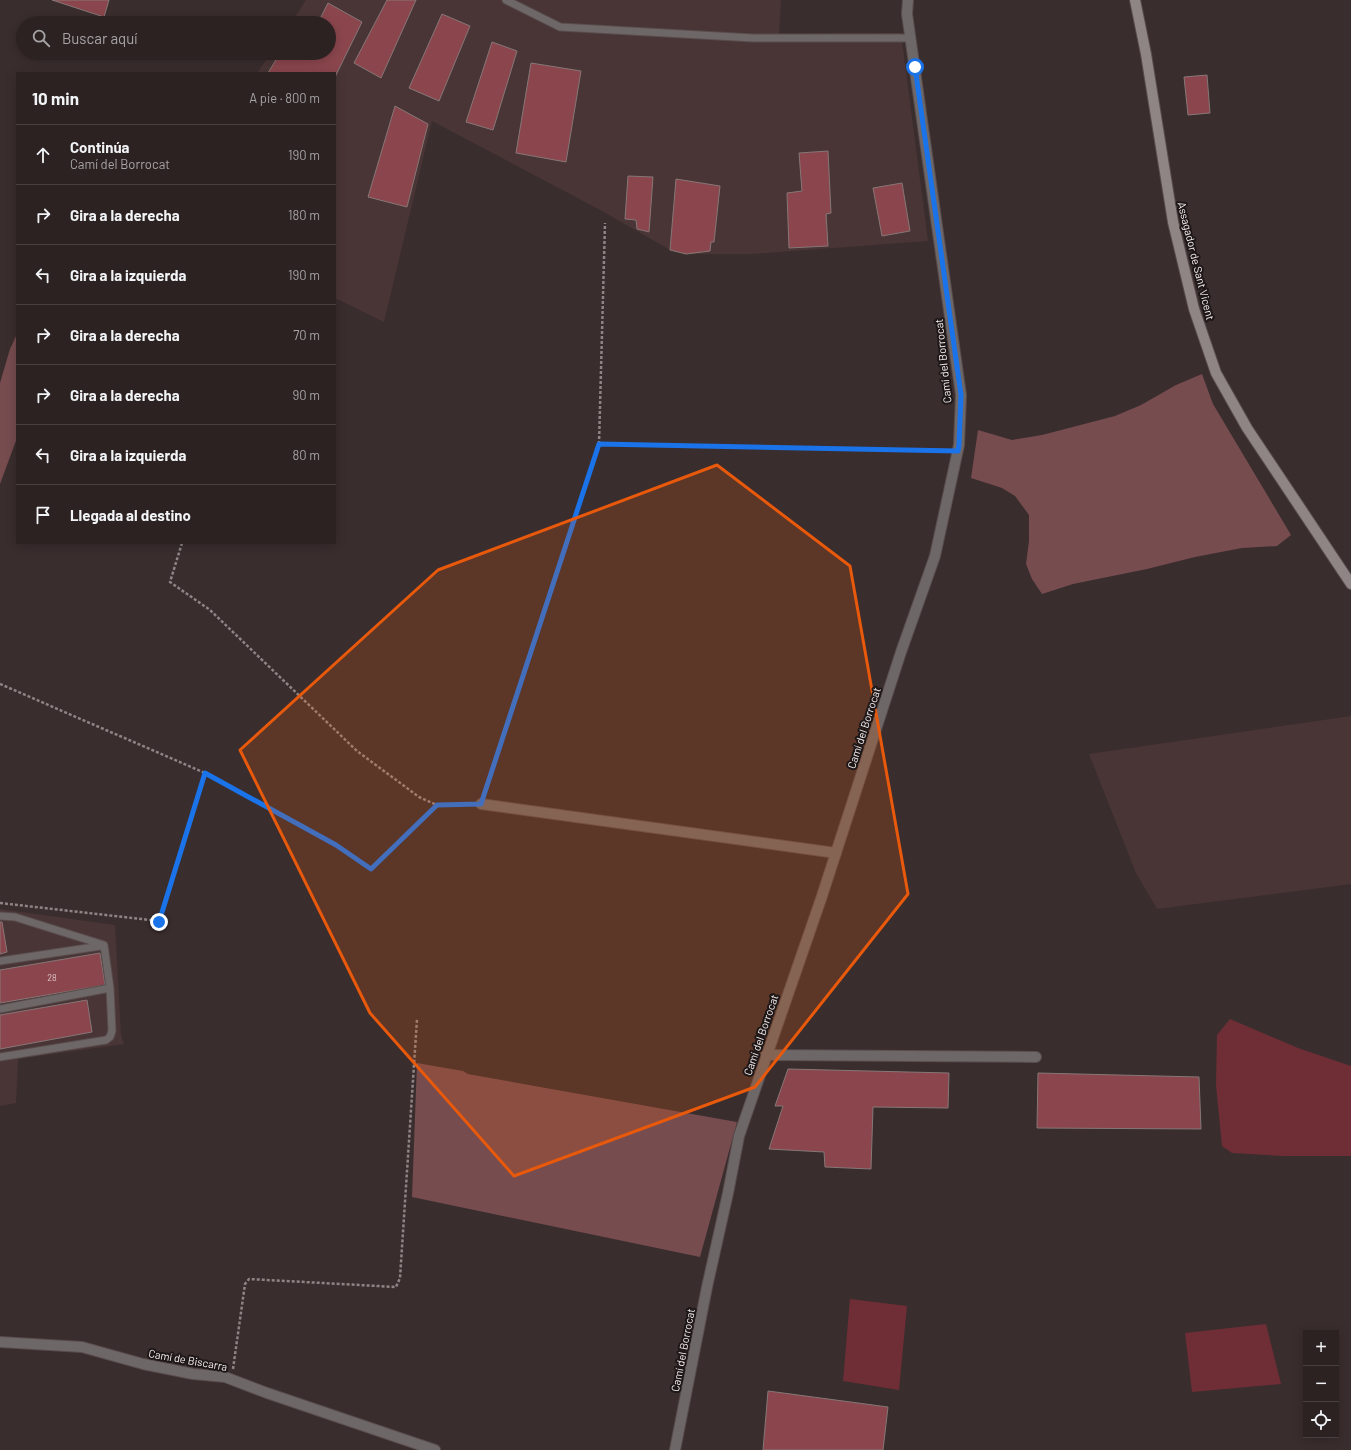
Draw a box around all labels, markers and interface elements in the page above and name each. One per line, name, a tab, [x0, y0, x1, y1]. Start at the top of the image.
search box	[16, 16, 336, 60]
icon: search	[30, 27, 52, 49]
text: Buscar aquí	[62, 29, 138, 47]
route start	[906, 58, 924, 76]
text: 10 min	[32, 88, 79, 108]
text: A pie · 800 m	[249, 90, 320, 106]
text: Continúa	[70, 138, 130, 156]
icon: ahead	[32, 144, 54, 166]
text: 190 m	[288, 147, 320, 163]
text: Camí del Borrocat	[70, 156, 170, 172]
street label: Assagador de Sant Vicent	[1175, 200, 1217, 321]
icon: right	[32, 204, 54, 226]
text: Gira a la derecha	[70, 206, 180, 224]
text: 180 m	[288, 207, 320, 223]
icon: left	[32, 264, 54, 286]
text: Gira a la izquierda	[70, 266, 186, 284]
text: 190 m	[288, 267, 320, 283]
street label: Camí del Borrocat	[932, 318, 953, 404]
icon: right	[32, 324, 54, 346]
text: Gira a la derecha	[70, 326, 180, 344]
text: 70 m	[293, 327, 320, 343]
icon: right	[32, 384, 54, 406]
text: Gira a la derecha	[70, 386, 180, 404]
text: 90 m	[293, 387, 320, 403]
icon: left	[32, 444, 54, 466]
text: Gira a la izquierda	[70, 446, 186, 464]
text: 80 m	[293, 447, 320, 463]
icon: arrive	[32, 504, 54, 526]
text: Llegada al destino	[70, 506, 191, 524]
street label: Camí del Borrocat	[844, 686, 883, 770]
route end	[150, 913, 168, 931]
house number: 28	[47, 972, 57, 983]
street label: Camí del Borrocat	[741, 993, 780, 1077]
street label: Camí del Borrocat	[668, 1307, 697, 1393]
map controls	[1303, 1330, 1339, 1438]
button: +	[1303, 1330, 1339, 1366]
street label: Camí de Biscarra	[148, 1346, 229, 1373]
button: −	[1303, 1366, 1339, 1402]
button: locate	[1303, 1402, 1339, 1438]

